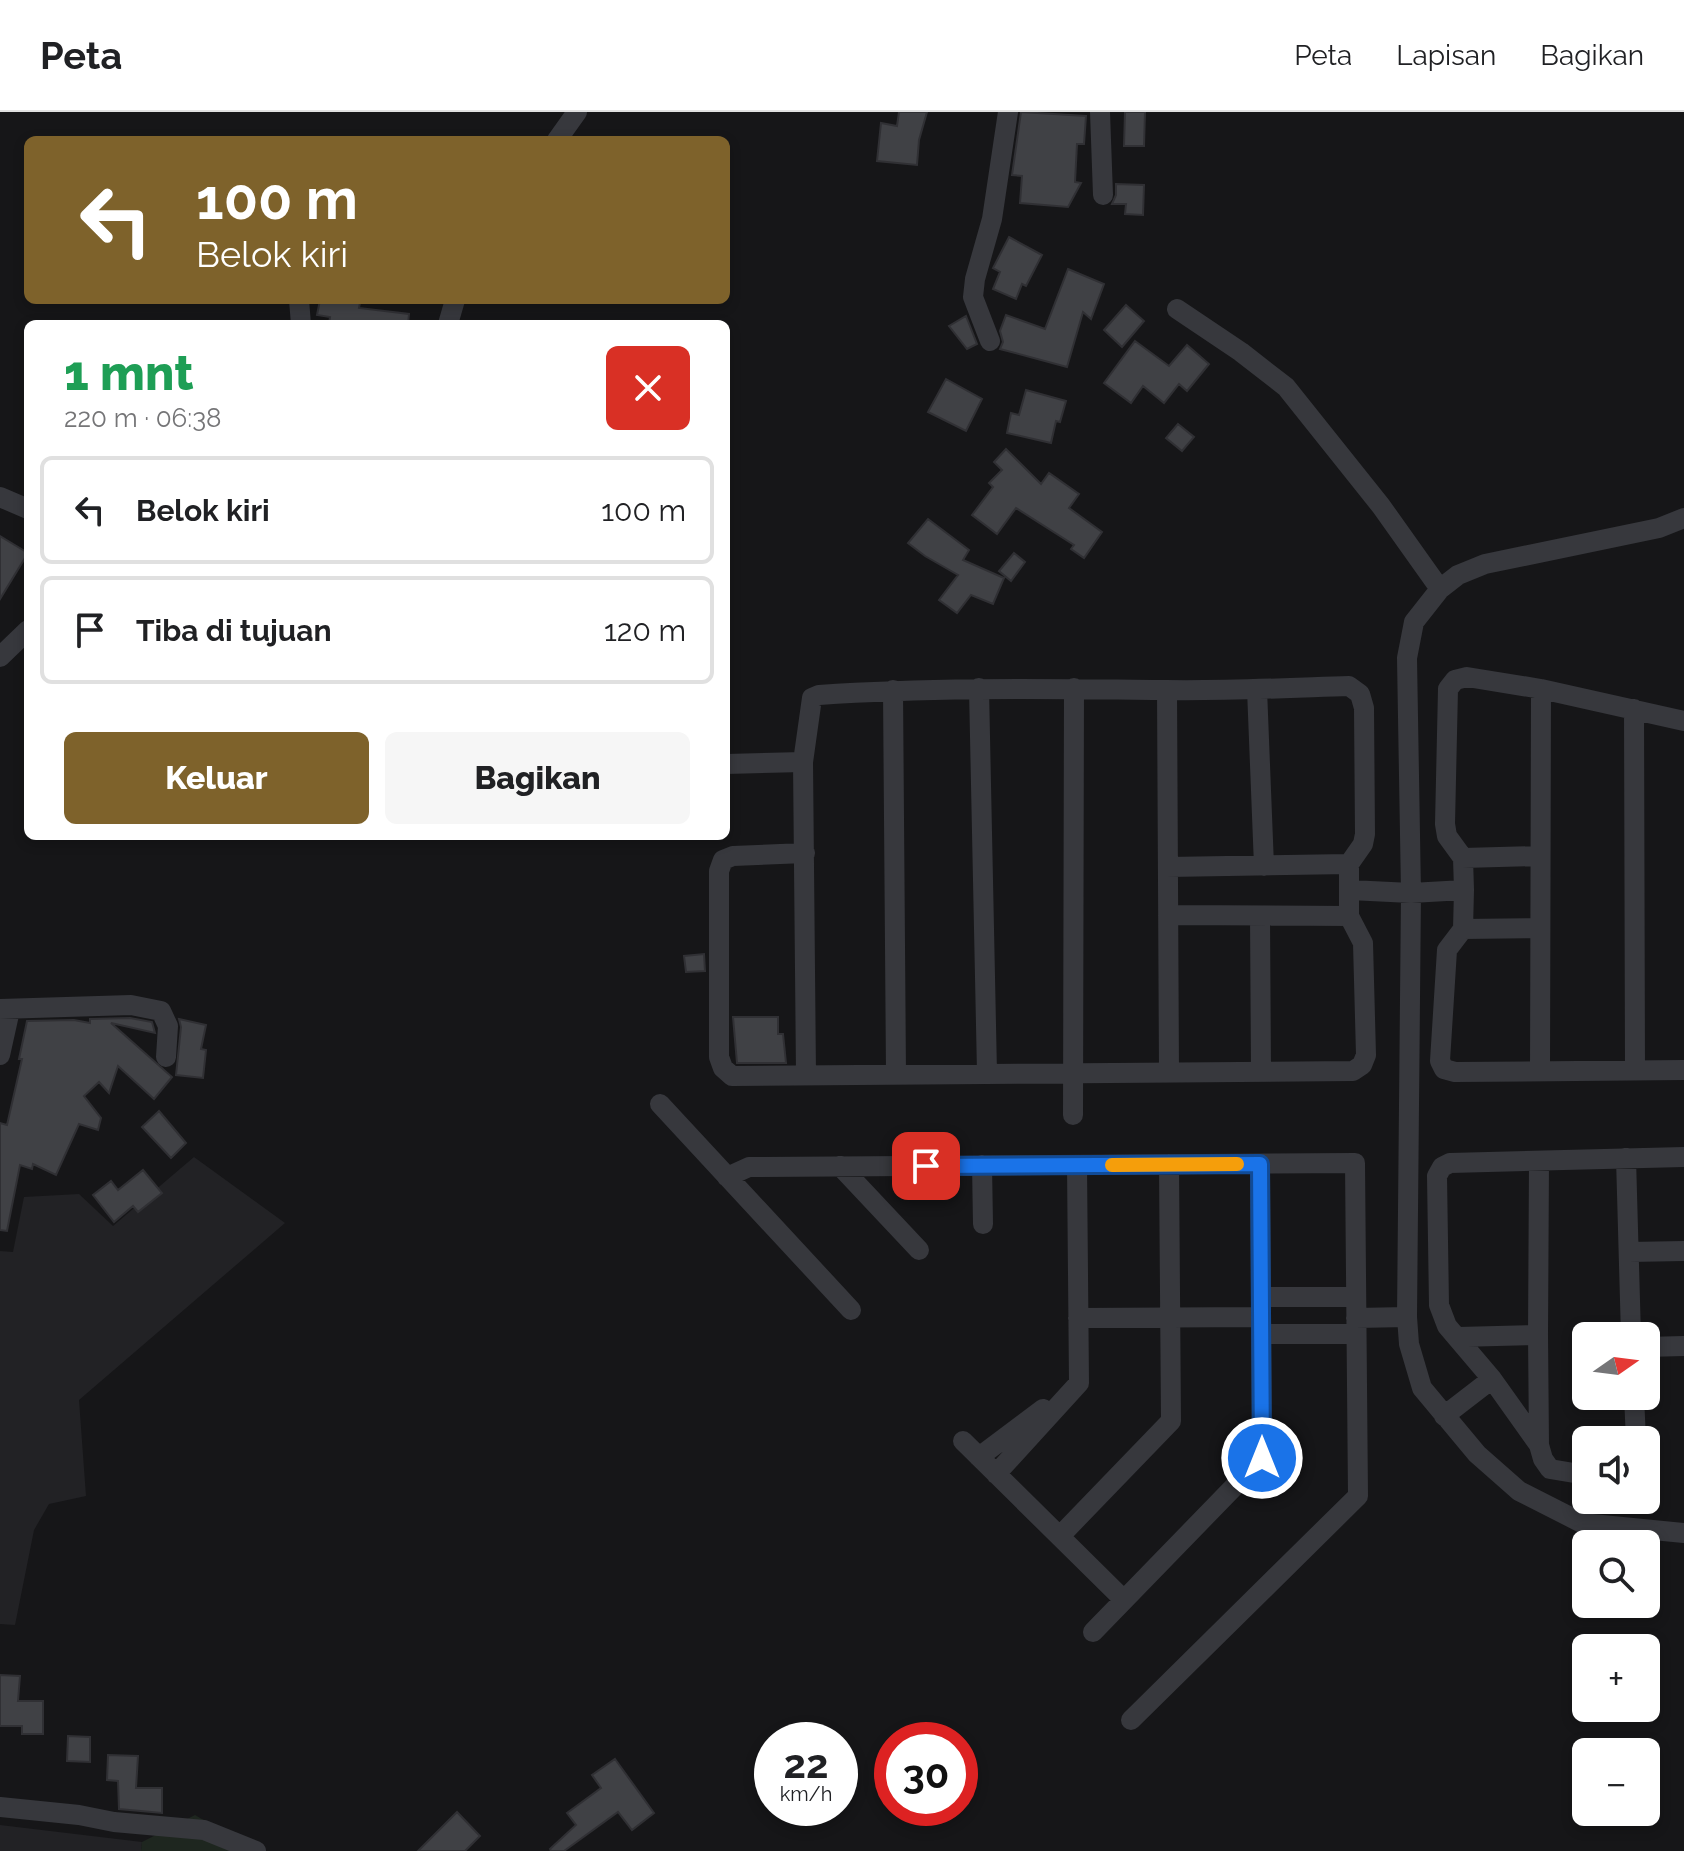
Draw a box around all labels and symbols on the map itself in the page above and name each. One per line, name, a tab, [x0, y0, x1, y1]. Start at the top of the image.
pin	[892, 1132, 960, 1200]
north arrow	[1572, 1322, 1660, 1410]
position arrow	[1220, 1416, 1304, 1500]
speed limit sign: 30	[874, 1722, 978, 1826]

